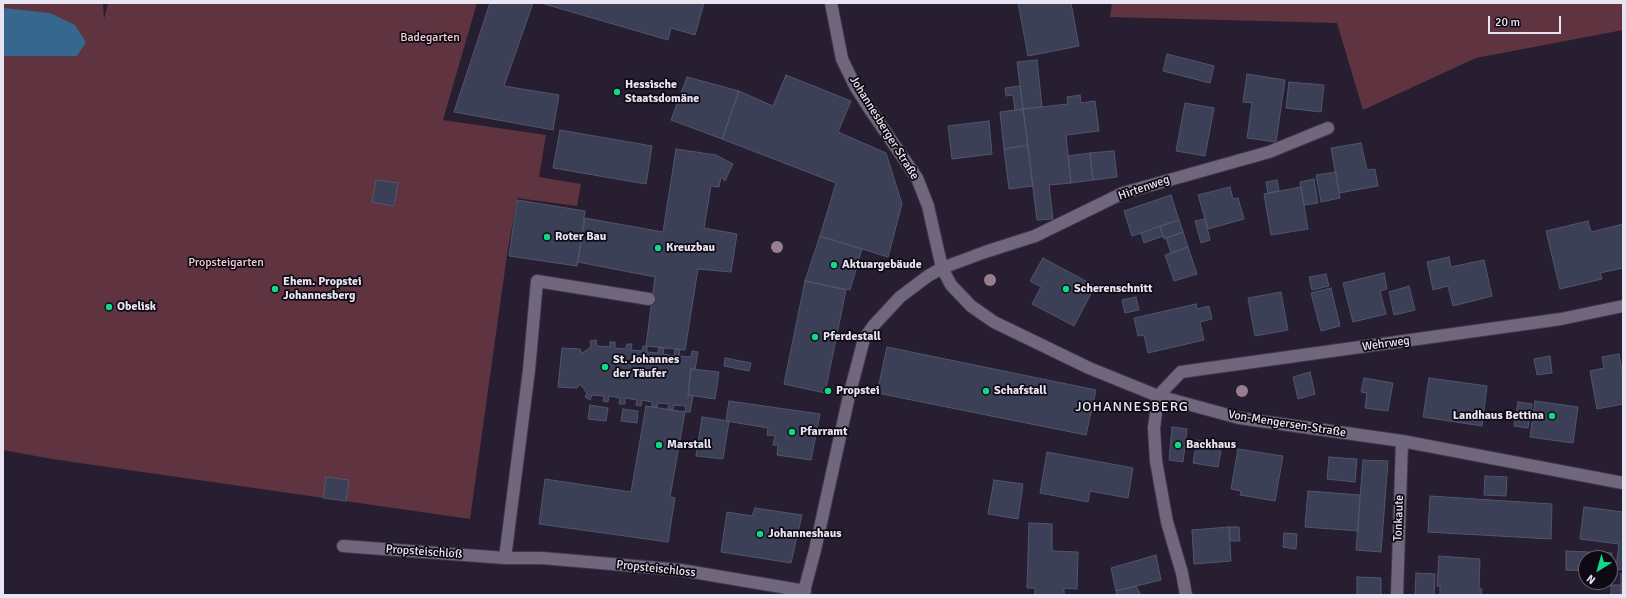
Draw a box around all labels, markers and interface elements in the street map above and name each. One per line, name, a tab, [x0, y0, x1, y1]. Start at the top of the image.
scale bar	[1490, 8, 1563, 34]
text: 20 m	[1495, 15, 1520, 30]
park label: Badegarten	[400, 31, 460, 45]
street label: Johannesberger Straße	[846, 74, 922, 182]
place label: Hessische Staatsdomäne	[625, 78, 699, 106]
marker: Hessische Staatsdomäne	[612, 87, 622, 97]
street label: Hirtenweg	[1116, 173, 1172, 203]
place label: Roter Bau	[555, 230, 606, 244]
marker: Roter Bau	[542, 232, 552, 242]
place label: Kreuzbau	[666, 241, 715, 255]
marker: Kreuzbau	[653, 243, 663, 253]
park label: Propsteigarten	[188, 256, 264, 270]
place label: Aktuargebäude	[842, 258, 922, 272]
marker: Aktuargebäude	[829, 260, 839, 270]
place label: Ehem. Propstei Johannesberg	[283, 275, 362, 303]
place label: Scherenschnitt	[1074, 282, 1153, 296]
marker: Ehem. Propstei Johannesberg	[270, 284, 280, 294]
marker: Scherenschnitt	[1061, 284, 1071, 294]
place label: Obelisk	[117, 300, 156, 314]
marker: Obelisk	[104, 302, 114, 312]
place label: Pferdestall	[823, 330, 881, 344]
marker: Pferdestall	[810, 332, 820, 342]
street label: Wehrweg	[1361, 334, 1411, 354]
place label: St. Johannes der Täufer	[613, 353, 679, 381]
marker: St. Johannes der Täufer	[600, 362, 610, 372]
place label: Propstei	[836, 384, 879, 398]
place label: Schafstall	[994, 384, 1047, 398]
marker: Propstei	[823, 386, 833, 396]
marker: Schafstall	[981, 386, 991, 396]
district label: JOHANNESBERG	[1075, 399, 1189, 415]
street label: Von-Mengersen-Straße	[1227, 408, 1347, 440]
place label: Landhaus Bettina	[1453, 409, 1544, 423]
marker: Landhaus Bettina	[1547, 411, 1557, 421]
place label: Pfarramt	[800, 425, 847, 439]
marker: Pfarramt	[787, 427, 797, 437]
place label: Marstall	[667, 438, 711, 452]
place label: Backhaus	[1186, 438, 1236, 452]
marker: Marstall	[654, 440, 664, 450]
marker: Backhaus	[1173, 440, 1183, 450]
street label: Tonkaute	[1391, 495, 1407, 541]
place label: Johanneshaus	[768, 527, 842, 541]
marker: Johanneshaus	[755, 529, 765, 539]
street label: Propsteischloß	[385, 542, 463, 562]
north arrow	[1578, 550, 1618, 590]
street label: Propsteischloss	[616, 558, 696, 580]
text: N	[1584, 572, 1598, 587]

